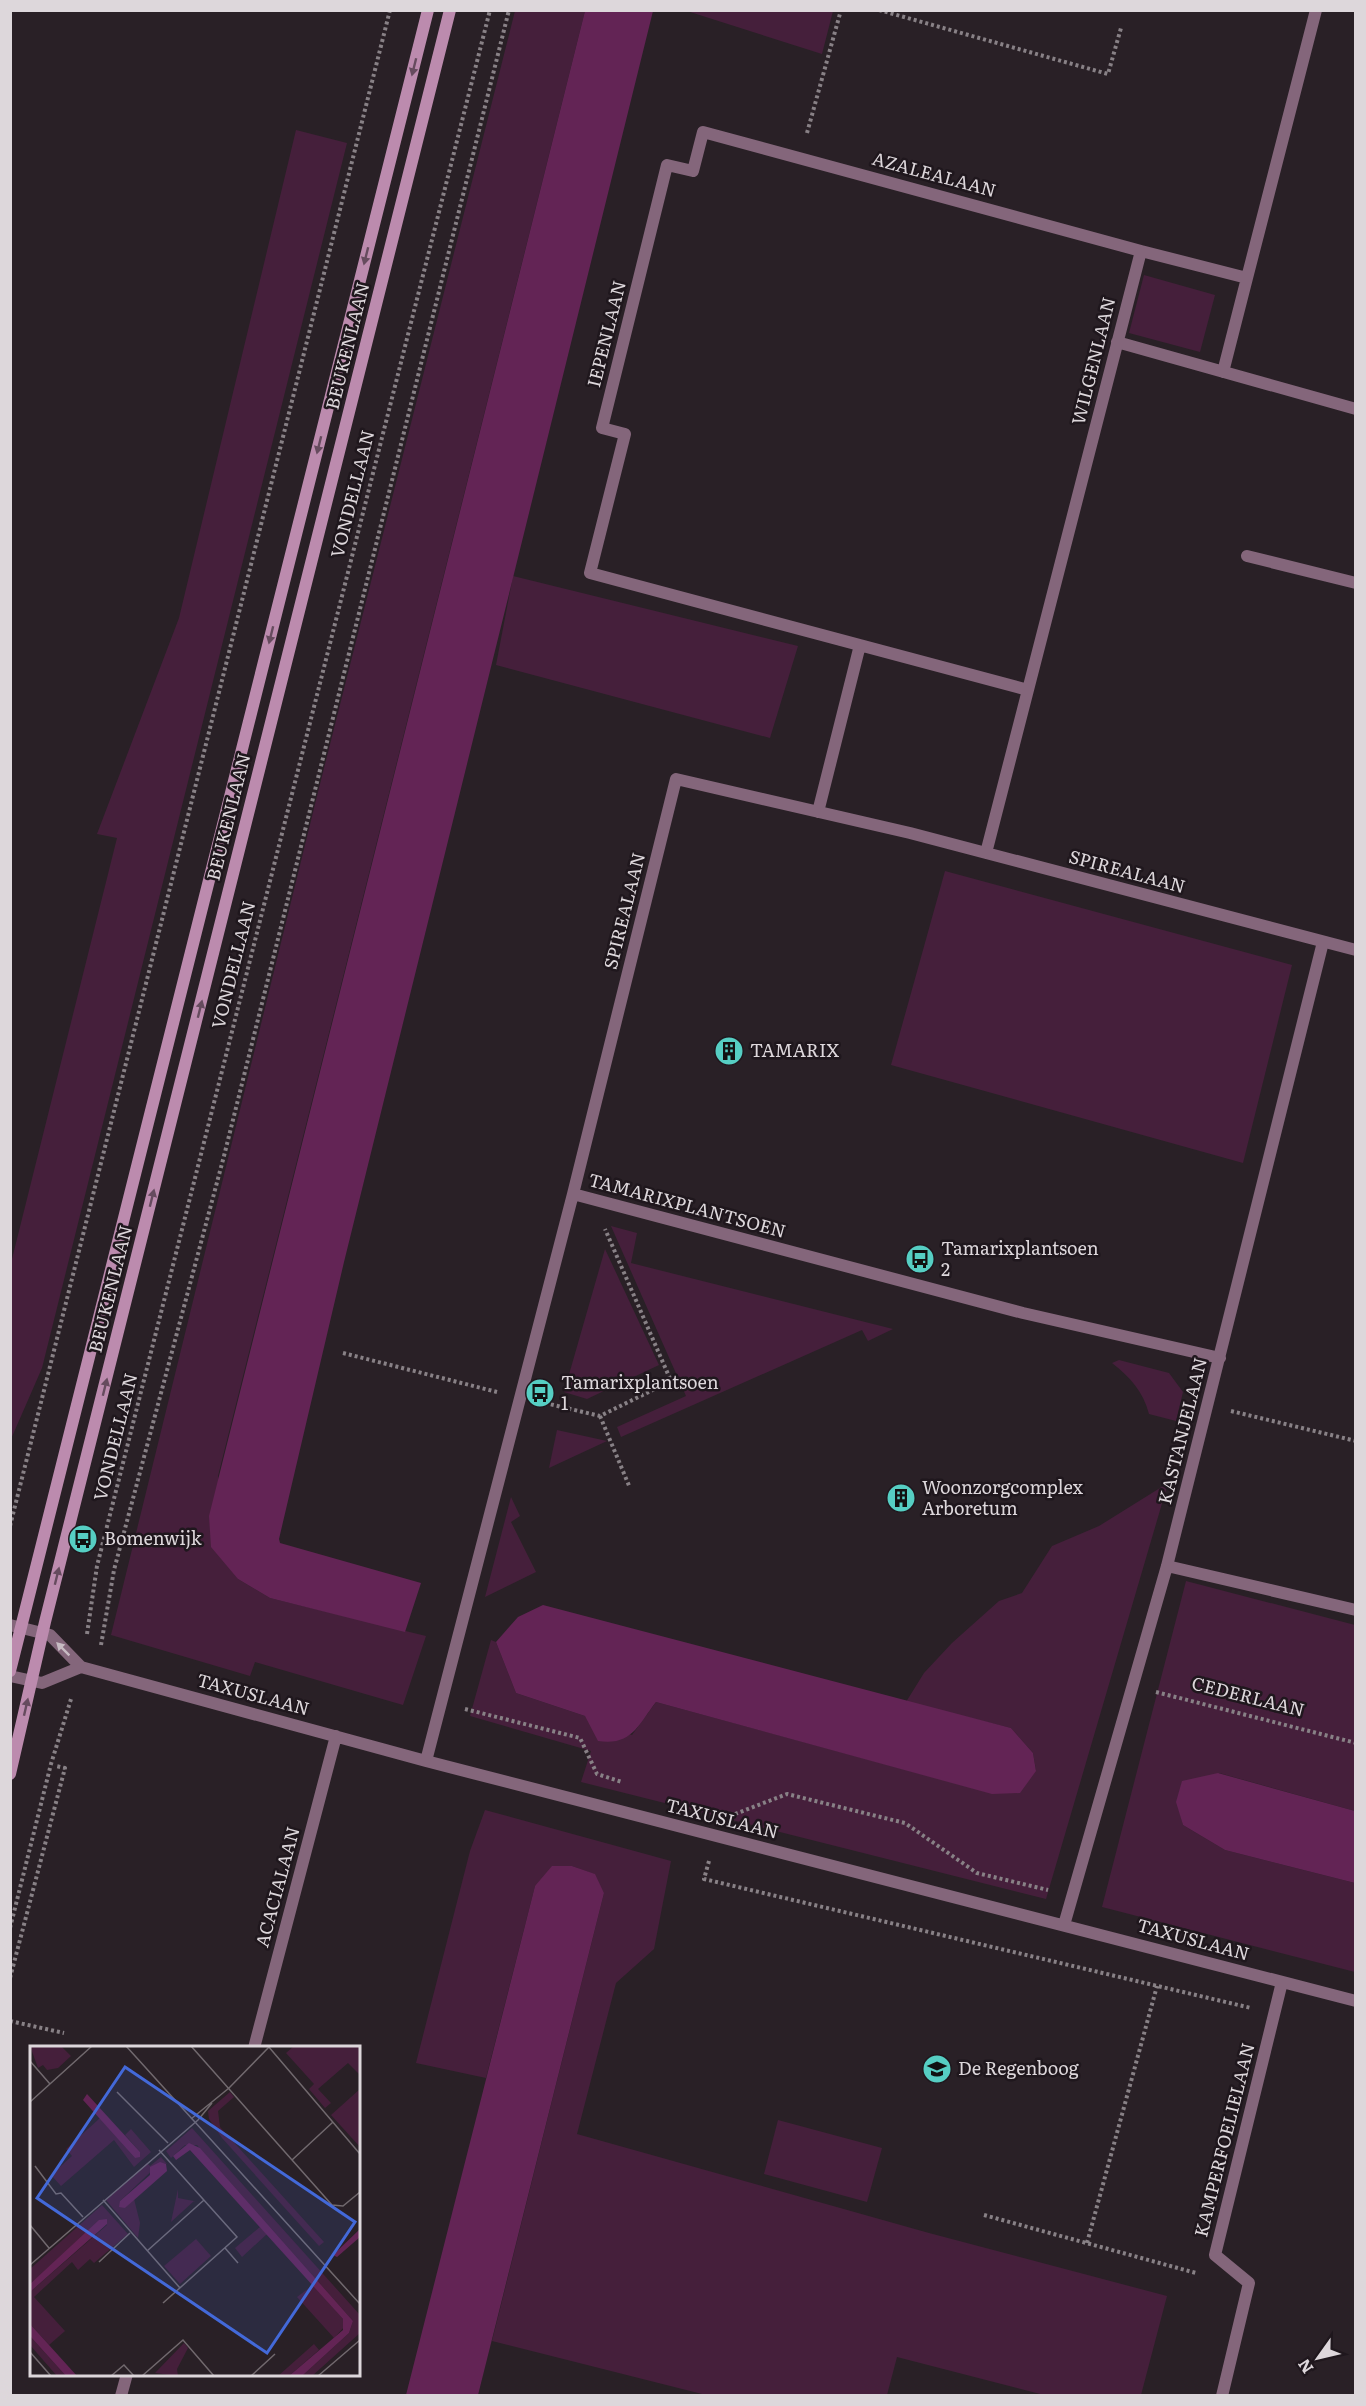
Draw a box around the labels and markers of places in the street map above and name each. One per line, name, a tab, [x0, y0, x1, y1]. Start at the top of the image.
building icon: TAMARIX	[713, 1035, 745, 1067]
place label: TAMARIX	[750, 1036, 839, 1063]
place label: Tamarixplantsoen 2	[941, 1234, 1099, 1282]
bus stop icon: Tamarixplantsoen 2	[904, 1243, 936, 1275]
place label: Tamarixplantsoen 1	[561, 1368, 719, 1416]
bus stop icon: Tamarixplantsoen 1	[524, 1377, 556, 1409]
place label: Woonzorgcomplex Arboretum	[922, 1473, 1084, 1521]
building icon: Woonzorgcomplex Arboretum	[885, 1482, 917, 1514]
bus stop icon: Bomenwijk	[67, 1523, 99, 1555]
place label: Bomenwijk	[104, 1524, 203, 1551]
school or university icon: De Regenboog	[921, 2053, 953, 2085]
place label: De Regenboog	[958, 2054, 1080, 2081]

